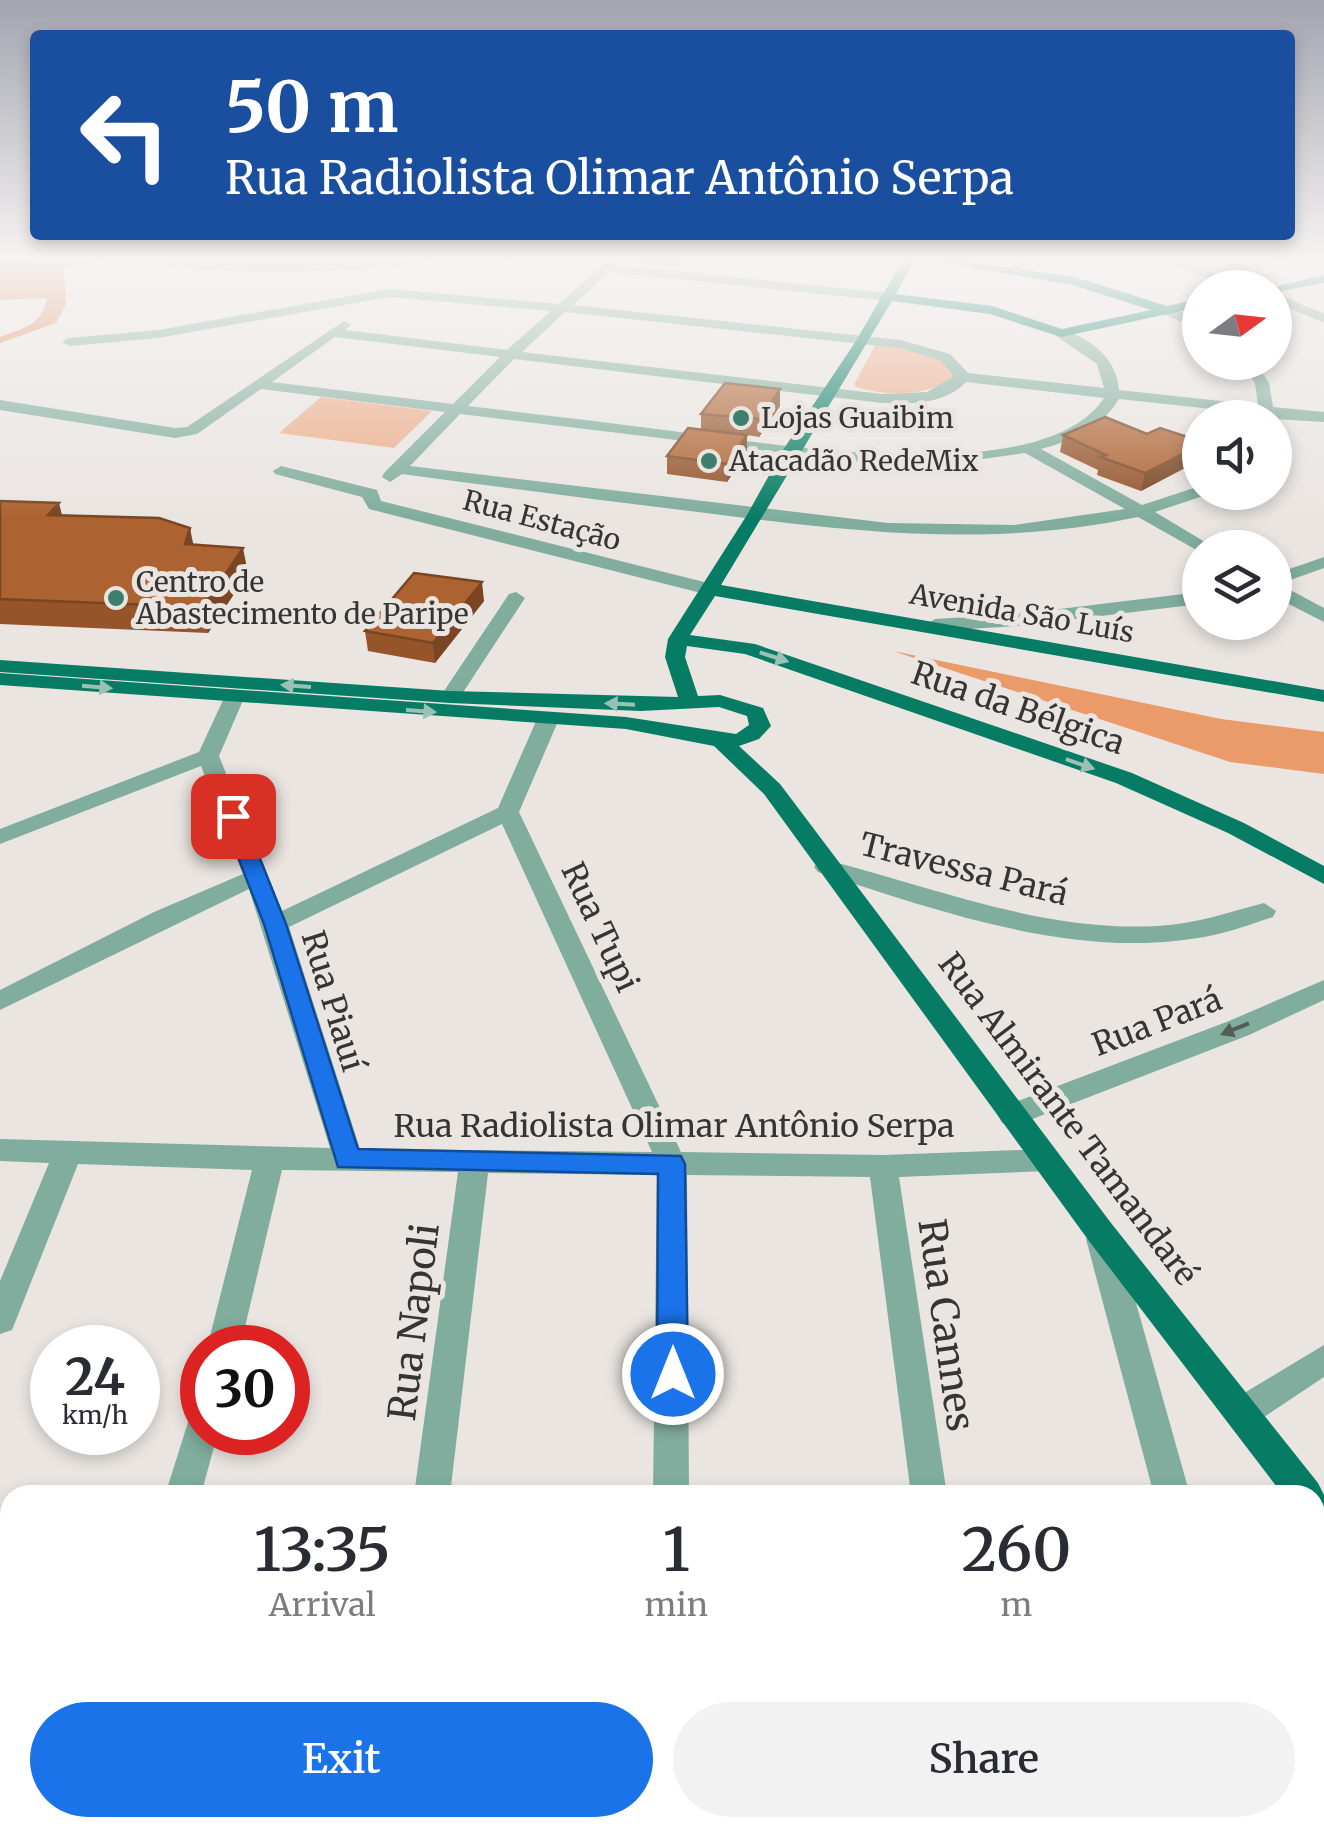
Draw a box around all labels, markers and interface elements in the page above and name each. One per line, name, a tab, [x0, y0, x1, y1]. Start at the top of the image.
text: 50 m	[225, 63, 398, 151]
icon: left	[60, 70, 190, 200]
text: Rua Radiolista Olimar Antônio Serpa	[225, 150, 1014, 206]
north arrow	[1182, 270, 1292, 380]
map controls	[1182, 270, 1292, 640]
place label: Lojas Guaibim	[761, 400, 954, 436]
button: sound	[1182, 400, 1292, 510]
marker: Lojas Guaibim	[730, 407, 752, 429]
place label: Atacadão RedeMix	[728, 443, 979, 479]
marker: Atacadão RedeMix	[698, 450, 720, 472]
street label: Rua Estação	[459, 482, 625, 558]
button: layers	[1182, 530, 1292, 640]
place label: Centro de Abastecimento de Paripe	[135, 564, 469, 632]
street label: Avenida São Luís	[906, 575, 1137, 650]
marker: Centro de Abastecimento de Paripe	[105, 587, 127, 609]
one-way arrow	[759, 650, 789, 665]
street label: Rua da Bélgica	[906, 653, 1130, 763]
one-way arrow	[279, 678, 311, 694]
one-way arrow	[82, 679, 114, 695]
one-way arrow	[604, 696, 636, 712]
one-way arrow	[406, 703, 438, 719]
one-way arrow	[1066, 757, 1096, 772]
pin	[191, 774, 276, 859]
icon: arrive	[206, 789, 261, 844]
street label: Travessa Pará	[856, 824, 1072, 914]
street label: Rua Tupi	[553, 856, 647, 998]
street label: Rua Piauí	[293, 926, 373, 1077]
street label: Rua Almirante Tamandaré	[930, 945, 1206, 1293]
street label: Rua Pará	[1087, 979, 1227, 1065]
one-way arrow	[1220, 1021, 1250, 1037]
street label: Rua Radiolista Olimar Antônio Serpa	[393, 1106, 955, 1146]
street label: Rua Cannes	[908, 1216, 985, 1434]
street label: Rua Napoli	[378, 1221, 449, 1423]
position arrow	[621, 1322, 725, 1426]
speed limit sign: 30	[180, 1325, 310, 1455]
text: 24	[65, 1346, 125, 1409]
text: km/h	[62, 1399, 128, 1431]
text: 13:35	[254, 1512, 391, 1587]
text: 1	[663, 1512, 690, 1587]
text: 260	[962, 1512, 1071, 1587]
text: Arrival	[269, 1585, 376, 1625]
text: min	[645, 1585, 708, 1625]
text: m	[1001, 1585, 1032, 1625]
button: Exit	[30, 1702, 653, 1817]
button: Share	[673, 1702, 1295, 1817]

